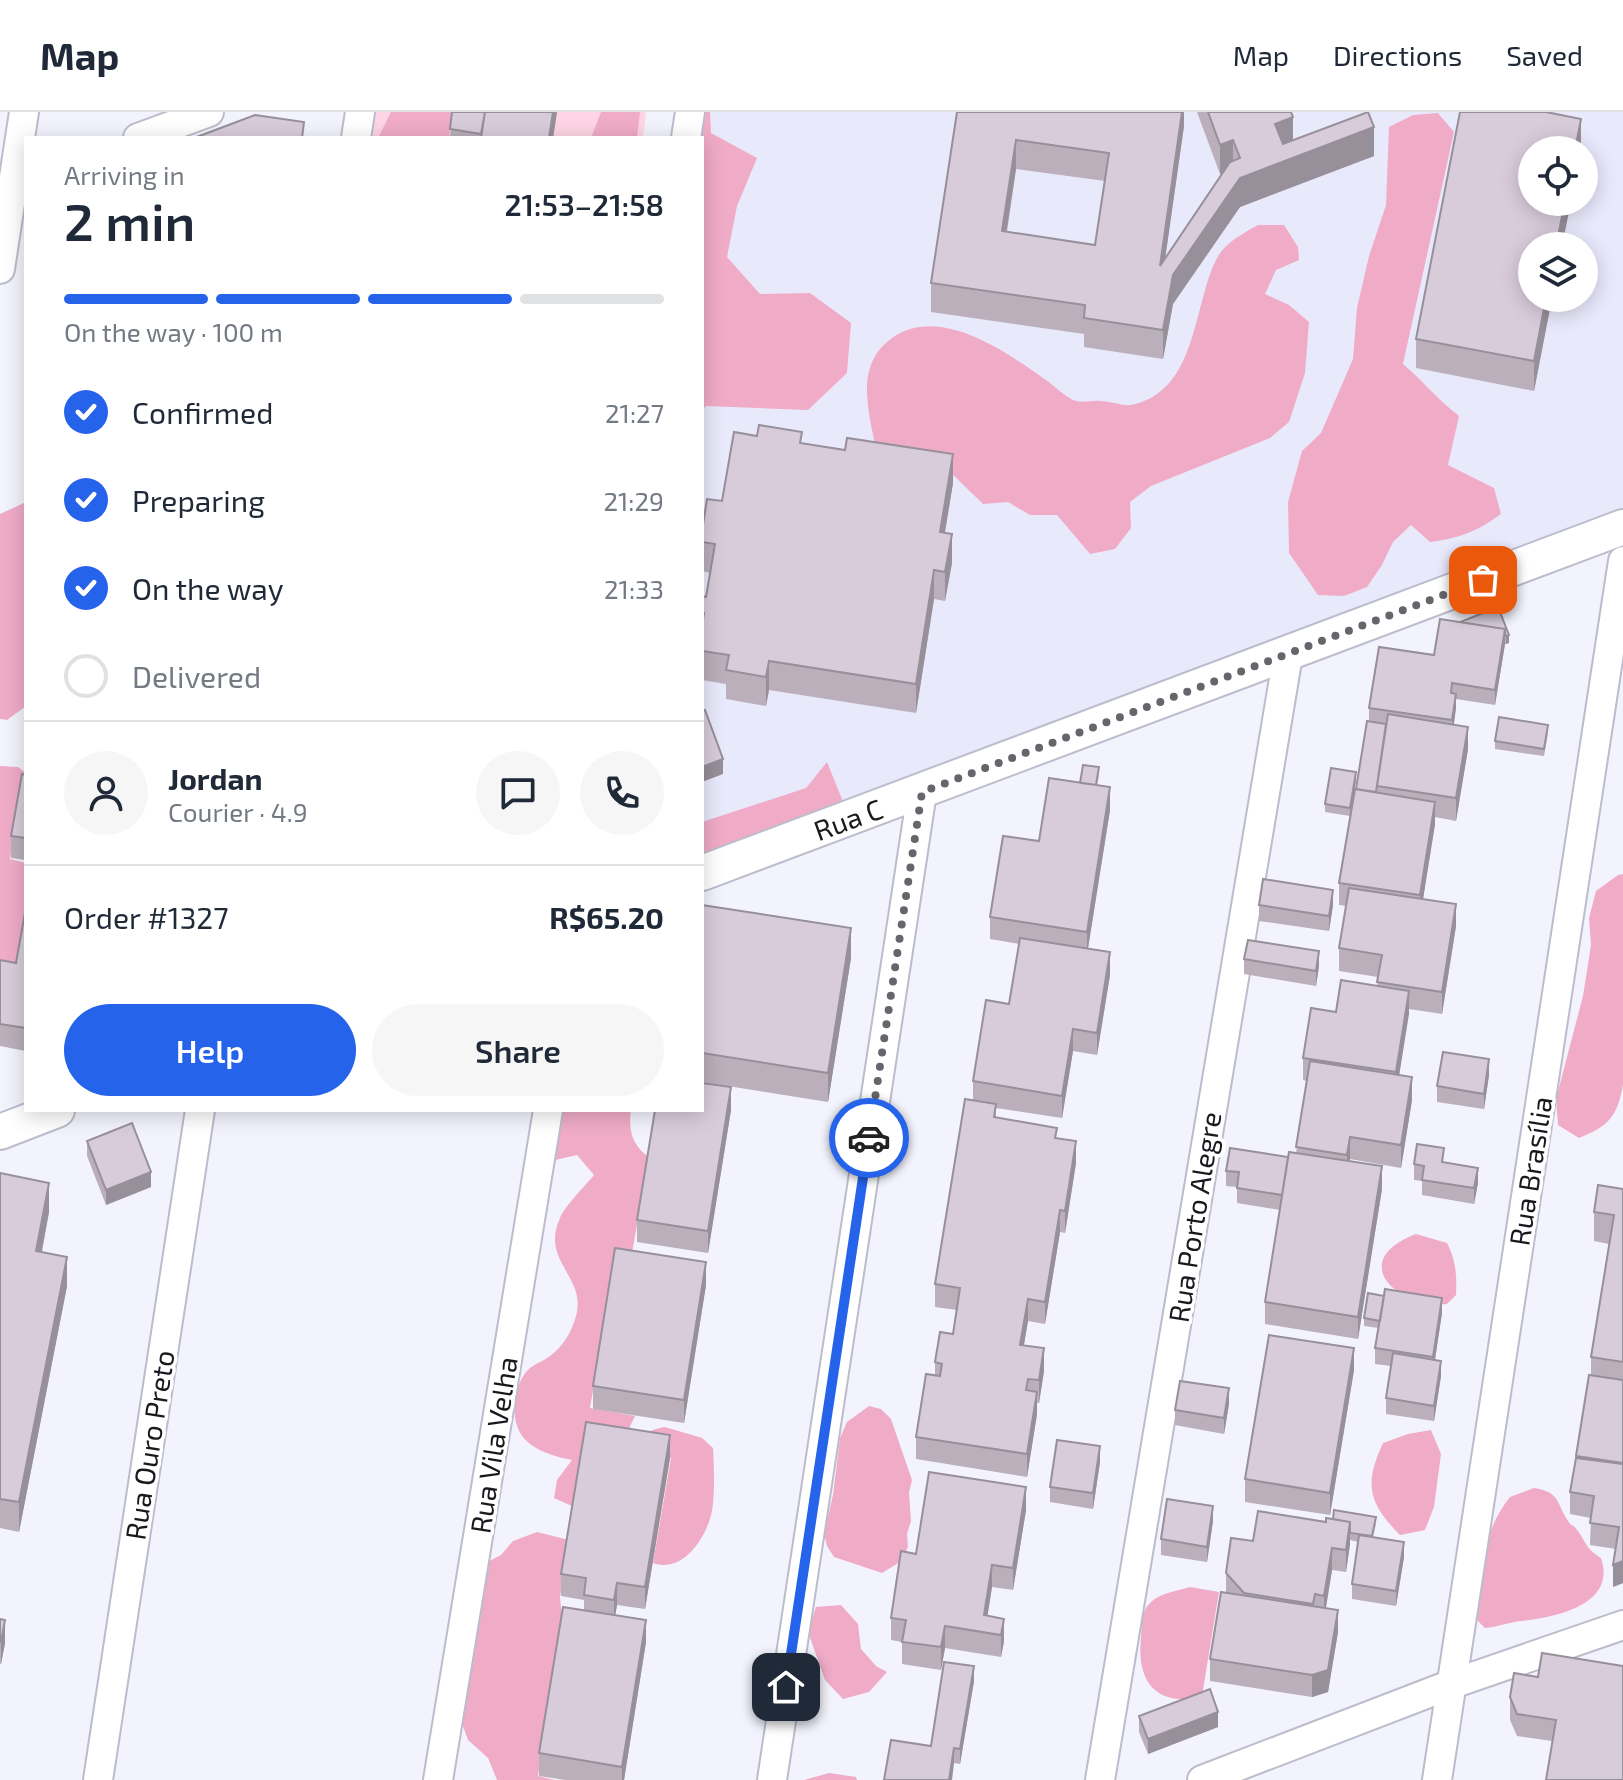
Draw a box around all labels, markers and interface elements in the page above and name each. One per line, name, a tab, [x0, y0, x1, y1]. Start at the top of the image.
text: Map	[40, 32, 119, 78]
text: Map	[1233, 38, 1289, 72]
text: Directions	[1333, 38, 1462, 72]
text: Saved	[1506, 38, 1583, 72]
map controls	[1518, 136, 1598, 312]
button: locate	[1518, 136, 1598, 216]
text: Arriving in	[64, 159, 185, 190]
text: 21:53–21:58	[504, 186, 664, 222]
text: 2 min	[64, 189, 195, 251]
button: layers	[1518, 232, 1598, 312]
text: On the way · 100 m	[64, 316, 283, 347]
icon: check	[64, 390, 108, 434]
text: Confirmed	[132, 394, 273, 430]
text: 21:27	[605, 397, 664, 428]
icon: check	[64, 478, 108, 522]
text: Preparing	[132, 482, 265, 518]
text: 21:29	[603, 485, 664, 516]
pin	[1449, 546, 1517, 614]
icon: bag	[1461, 558, 1505, 602]
icon: check	[64, 566, 108, 610]
text: On the way	[132, 570, 284, 606]
text: 21:33	[604, 573, 664, 604]
text: Delivered	[132, 658, 261, 694]
button: person	[64, 751, 148, 835]
button: chat	[476, 751, 560, 835]
button: phone	[580, 751, 664, 835]
text: Jordan	[168, 760, 263, 796]
street label: Rua C	[809, 791, 887, 847]
text: Courier · 4.9	[168, 796, 308, 827]
text: Order #1327	[64, 899, 229, 935]
text: R$65.20	[549, 899, 664, 935]
button: Help	[64, 1004, 356, 1096]
button: Share	[372, 1004, 664, 1096]
street label: Rua Brasília	[1501, 1094, 1559, 1248]
courier	[829, 1098, 909, 1178]
street label: Rua Porto Alegre	[1161, 1109, 1227, 1325]
icon: car	[847, 1116, 891, 1160]
street label: Rua Ouro Preto	[117, 1348, 181, 1542]
street label: Rua Vila Velha	[462, 1354, 524, 1536]
pin	[752, 1653, 820, 1721]
icon: home	[764, 1665, 808, 1709]

